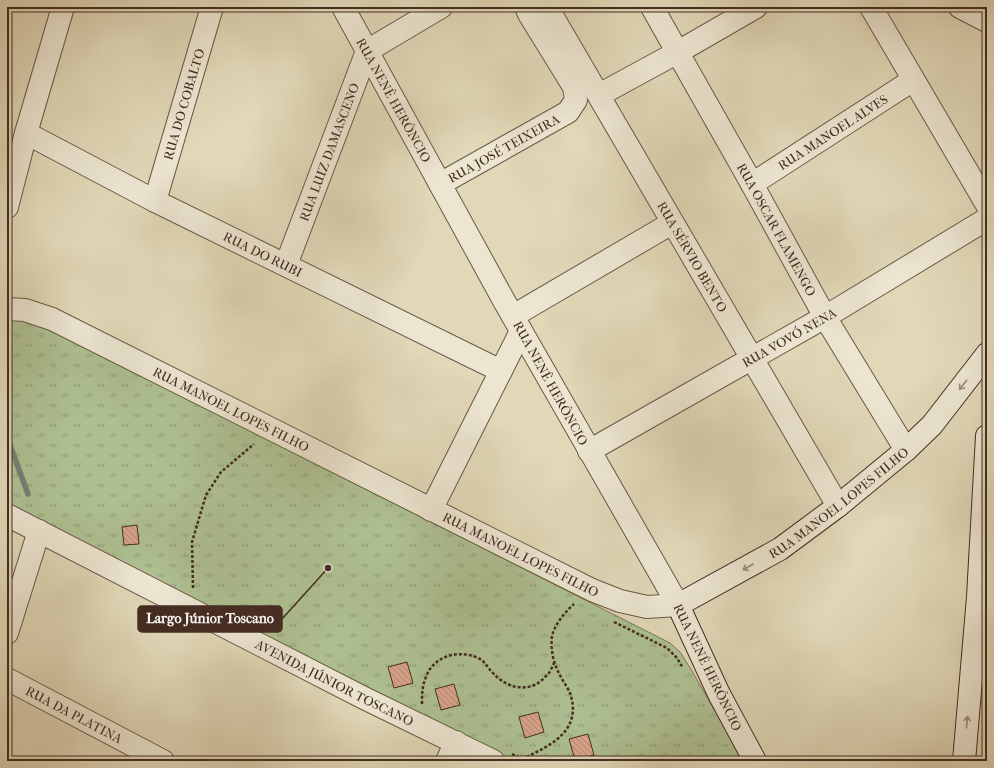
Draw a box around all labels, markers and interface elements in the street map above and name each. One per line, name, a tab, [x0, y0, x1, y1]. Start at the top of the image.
street label: RUA NENÊ HERÔNCIO	[353, 35, 434, 165]
street label: RUA DO COBALTO	[160, 47, 207, 162]
street label: RUA LUIZ DAMASCENO	[296, 81, 362, 223]
street label: RUA MANOEL ALVES	[775, 91, 891, 173]
street label: RUA JOSÉ TEIXEIRA	[445, 111, 563, 186]
street label: RUA OSCAR FLAMENGO	[734, 161, 819, 299]
street label: RUA SÉRVIO BENTO	[654, 199, 730, 315]
street label: RUA DO RUBI	[221, 229, 304, 280]
street label: RUA VOVÓ NENA	[740, 305, 839, 370]
street label: RUA NENÊ HERÔNCIO	[510, 318, 591, 448]
street label: RUA MANOEL LOPES FILHO	[150, 364, 311, 455]
one-way arrow	[959, 379, 967, 390]
street label: RUA MANOEL LOPES FILHO	[766, 444, 912, 562]
street label: RUA MANOEL LOPES FILHO	[440, 509, 601, 600]
one-way arrow	[742, 564, 754, 572]
street label: RUA NENÊ HERÔNCIO	[670, 601, 745, 733]
callout: Largo Júnior Toscano	[138, 606, 282, 632]
text: Largo Júnior Toscano	[146, 610, 274, 627]
street label: AVENIDA JÚNIOR TOSCANO	[252, 636, 416, 729]
street label: RUA DA PLATINA	[23, 683, 125, 747]
one-way arrow	[963, 716, 971, 729]

